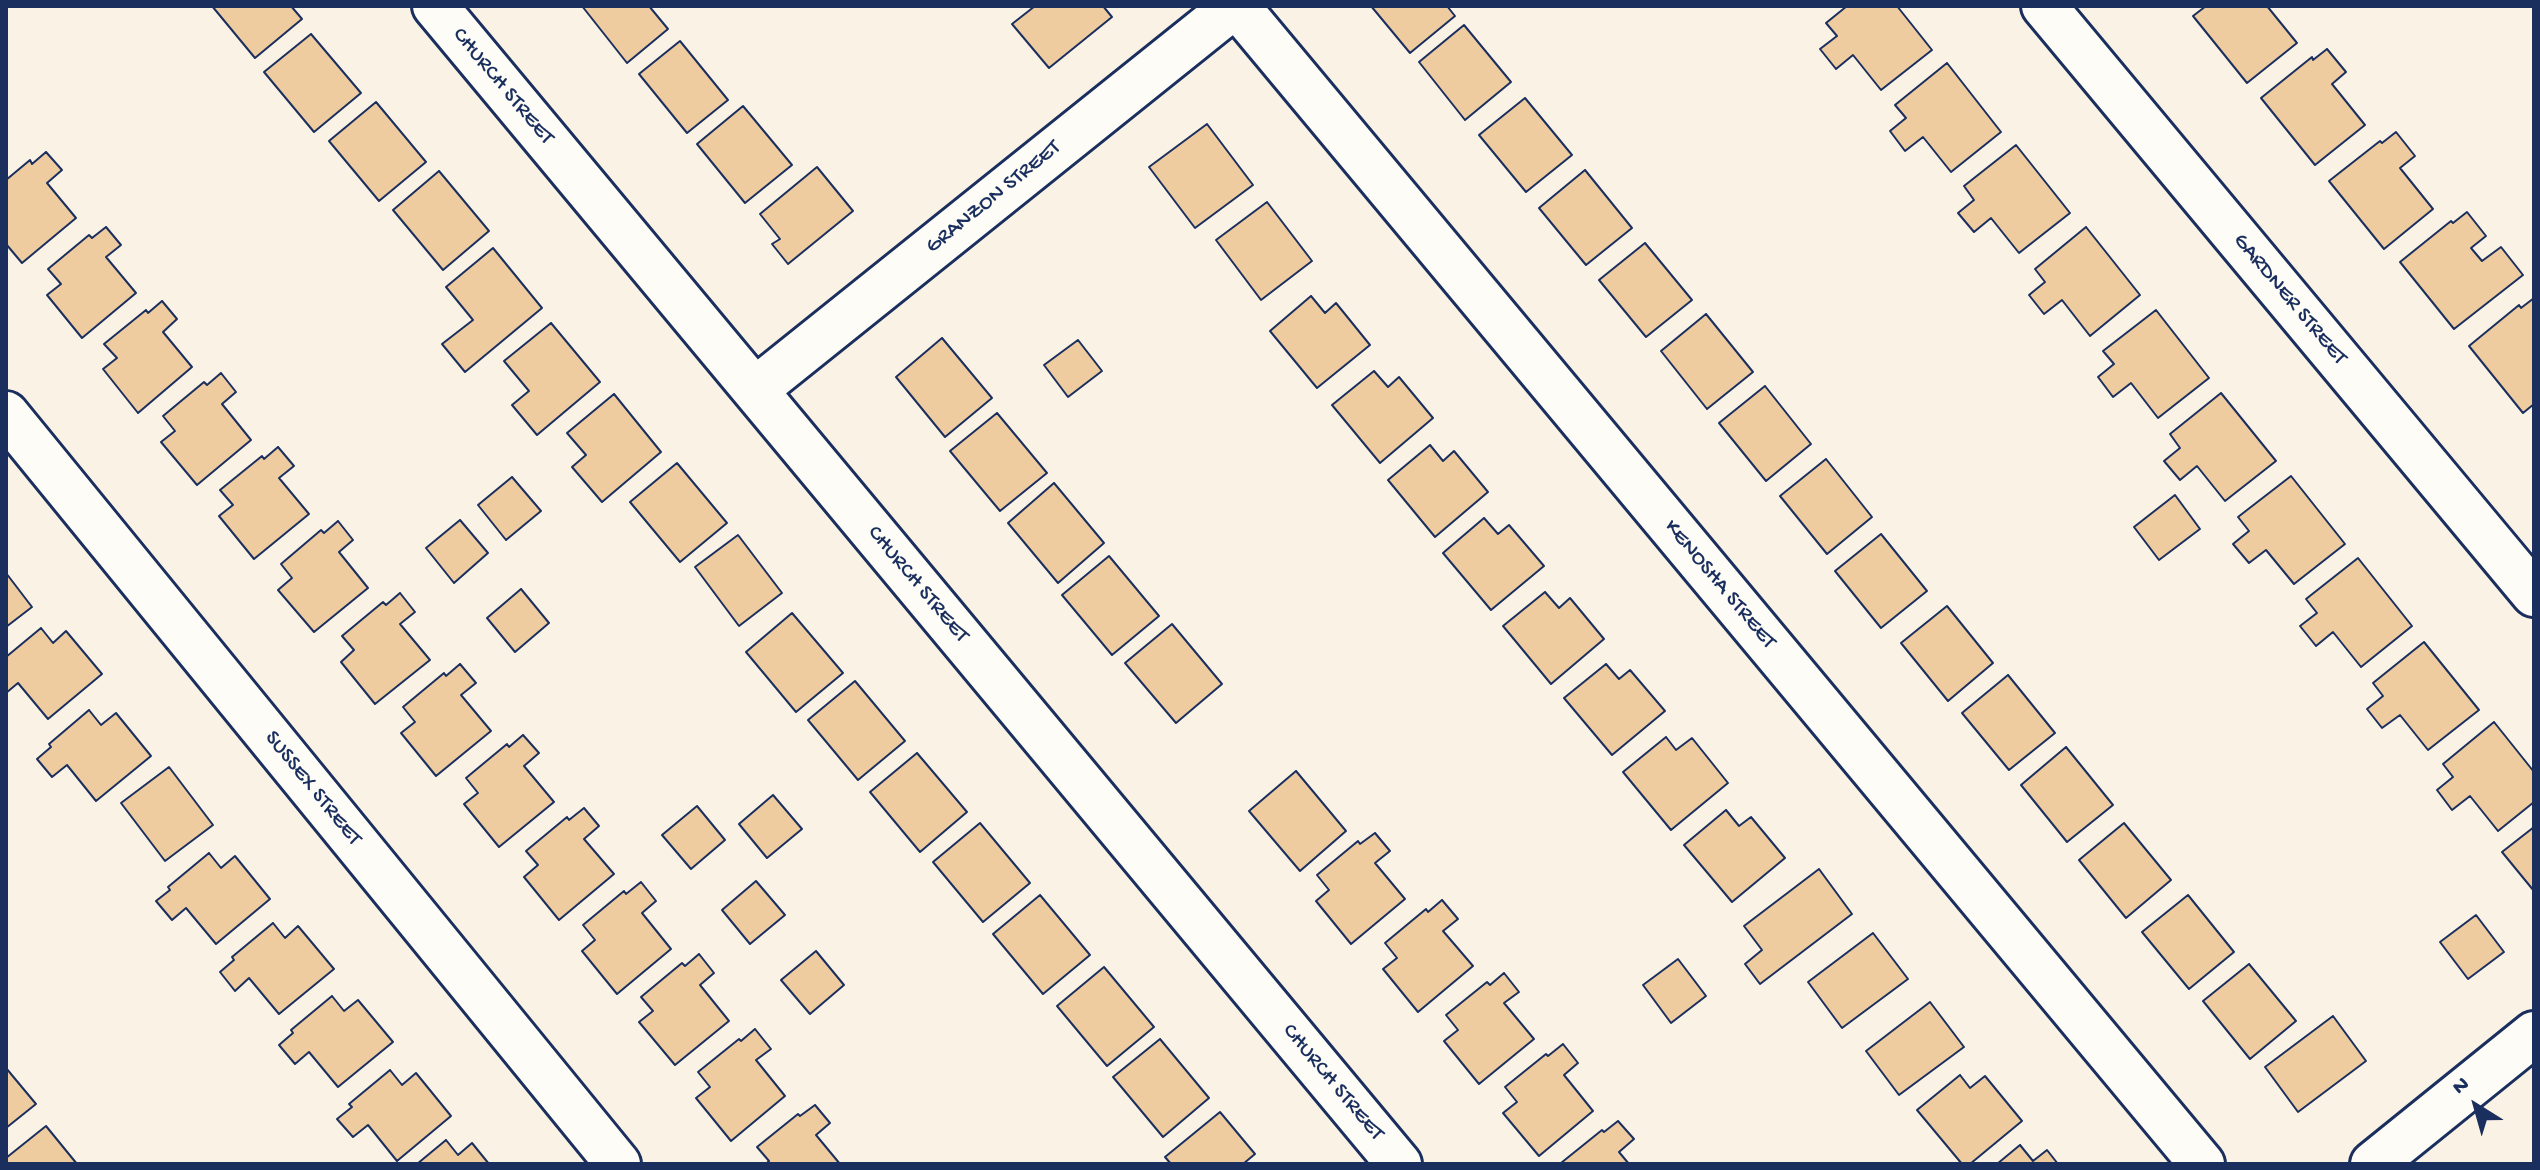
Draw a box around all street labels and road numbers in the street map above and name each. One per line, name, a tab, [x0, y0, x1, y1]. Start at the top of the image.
street label: CHURCH STREET	[445, 23, 559, 151]
street label: GRANZON STREET	[921, 136, 1067, 260]
street label: GARDNER STREET	[2226, 229, 2352, 371]
street label: KENOSHA STREET	[1657, 515, 1781, 655]
street label: CHURCH STREET	[860, 521, 974, 649]
street label: SUSSEX STREET	[258, 726, 366, 852]
street label: CHURCH STREET	[1275, 1019, 1389, 1147]

